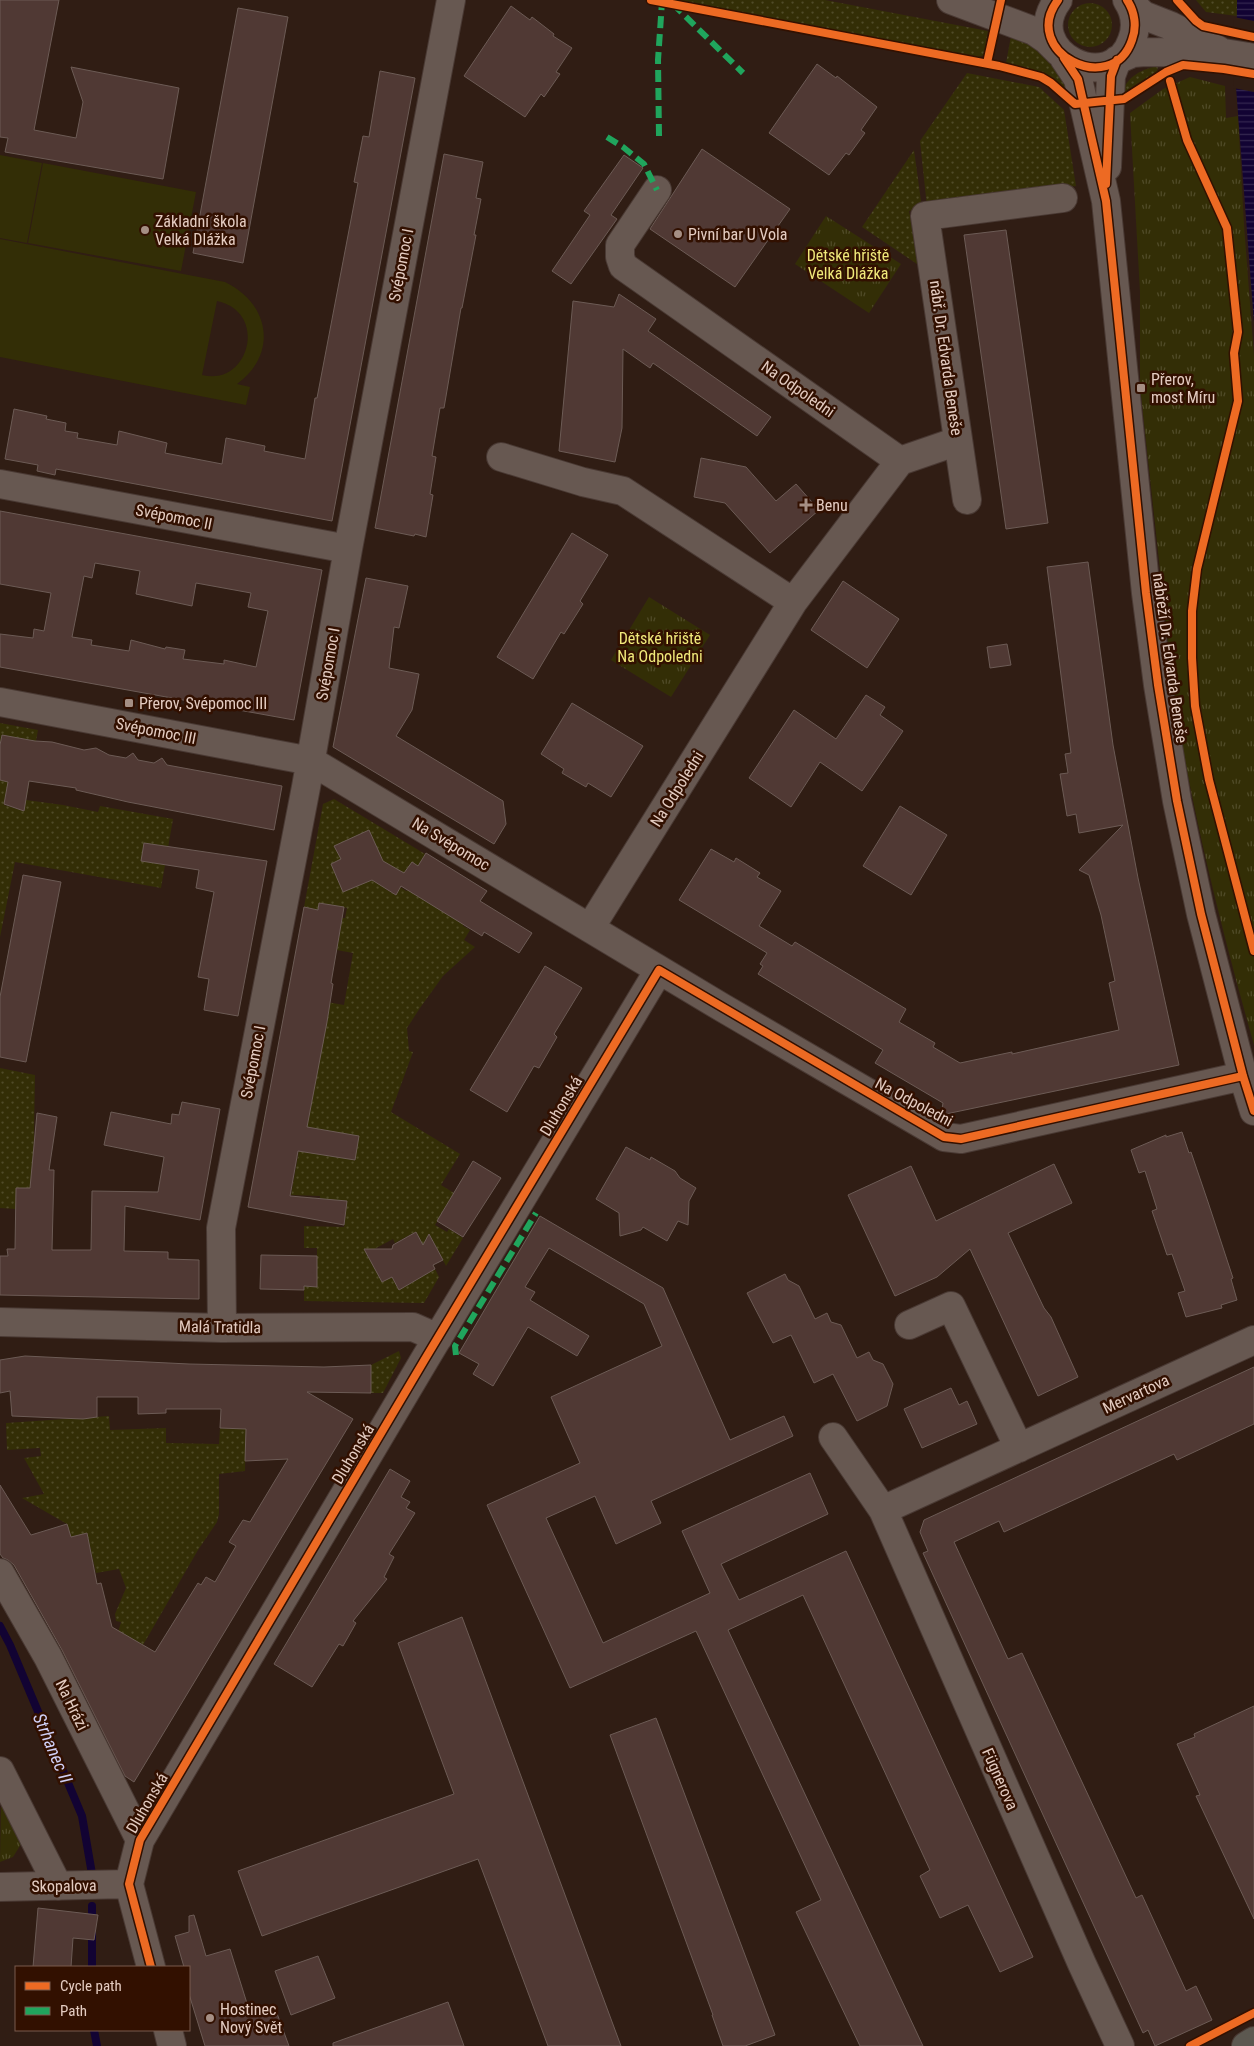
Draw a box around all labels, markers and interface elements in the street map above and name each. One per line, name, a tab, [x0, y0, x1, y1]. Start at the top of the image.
place label: Základní škola Velká Dlážka	[155, 212, 247, 249]
marker: Základní škola Velká Dlážka	[139, 224, 151, 236]
place label: Pivní bar U Vola	[688, 225, 787, 244]
street label: Svépomoc I	[385, 227, 417, 303]
marker: Pivní bar U Vola	[672, 228, 684, 240]
park label: Dětské hřiště Velká Dlážka	[807, 246, 889, 283]
street label: nábř. Dr. Edvarda Beneše	[926, 279, 966, 437]
street label: Na Odpoledni	[758, 357, 838, 421]
place label: Přerov, most Míru	[1151, 370, 1215, 407]
marker: Přerov, most Míru	[1135, 382, 1147, 394]
place label: Benu	[816, 496, 848, 515]
marker: Benu	[800, 499, 812, 511]
street label: Svépomoc II	[134, 500, 214, 534]
street label: nábřeží Dr. Edvarda Beneše	[1149, 572, 1191, 744]
street label: Svépomoc I	[312, 626, 344, 702]
park label: Dětské hřiště Na Odpoledni	[617, 629, 703, 666]
place label: Přerov, Svépomoc III	[139, 694, 267, 713]
marker: Přerov, Svépomoc III	[123, 697, 135, 709]
street label: Svépomoc III	[114, 714, 198, 748]
street label: Na Odpoledni	[646, 748, 708, 830]
street label: Na Svépomoc	[409, 813, 493, 875]
street label: Svépomoc I	[237, 1024, 269, 1100]
street label: Dluhonská	[536, 1073, 586, 1139]
street label: Na Odpoledni	[872, 1074, 956, 1130]
street label: Malá Tratidla	[179, 1317, 261, 1337]
street label: Mervartova	[1100, 1370, 1172, 1418]
street label: Dluhonská	[328, 1421, 378, 1487]
street label: Na Hrázi	[52, 1677, 92, 1733]
water label: Strhanec II	[29, 1710, 77, 1787]
street label: Fügnerova	[978, 1745, 1022, 1813]
street label: Dluhonská	[122, 1770, 172, 1836]
street label: Skopalova	[31, 1876, 97, 1896]
legend	[15, 1966, 190, 2031]
text: Cycle path	[60, 1977, 122, 1995]
place label: Hostinec Nový Svět	[220, 2000, 283, 2037]
text: Path	[60, 2002, 87, 2020]
marker: Hostinec Nový Svět	[204, 2012, 216, 2024]

